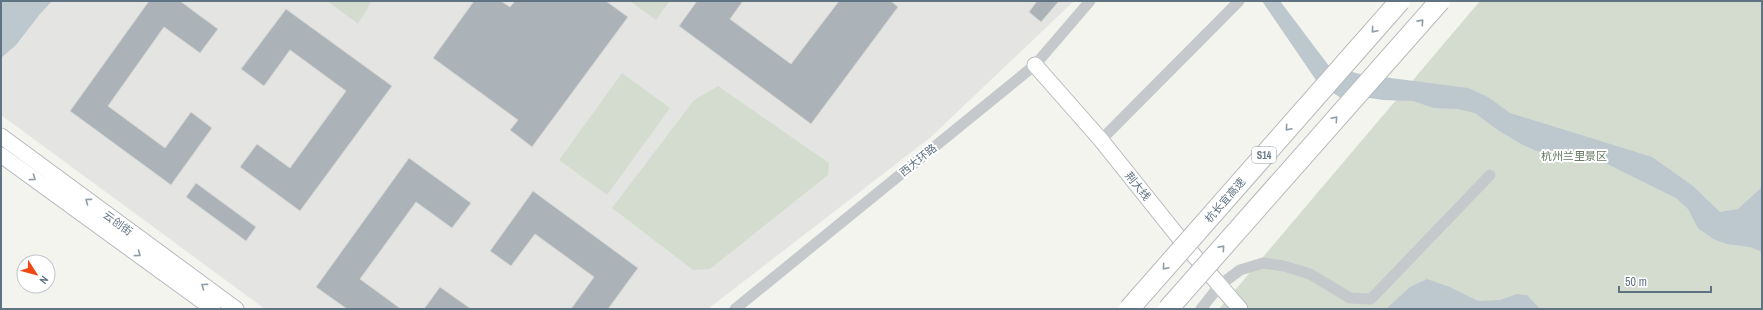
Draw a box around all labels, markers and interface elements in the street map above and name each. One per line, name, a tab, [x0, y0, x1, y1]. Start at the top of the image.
one-way arrow	[1416, 19, 1423, 26]
one-way arrow	[1372, 26, 1379, 33]
one-way arrow	[1331, 116, 1338, 124]
one-way arrow	[1286, 123, 1293, 131]
street label: 西大环路	[896, 141, 940, 179]
road number: S14	[1252, 147, 1276, 163]
park label: 杭州兰里景区	[1541, 149, 1607, 163]
street label: 荆大线	[1122, 169, 1154, 203]
one-way arrow	[28, 173, 35, 180]
street label: 杭长宜高速	[1202, 175, 1248, 225]
one-way arrow	[86, 198, 93, 205]
street label: 云创街	[101, 208, 135, 238]
one-way arrow	[1217, 245, 1224, 253]
one-way arrow	[133, 249, 140, 256]
north arrow	[16, 254, 56, 294]
one-way arrow	[1163, 263, 1170, 270]
scale bar	[1619, 268, 1711, 294]
text: N	[37, 273, 52, 287]
text: 50 m	[1625, 274, 1647, 290]
one-way arrow	[202, 284, 209, 291]

